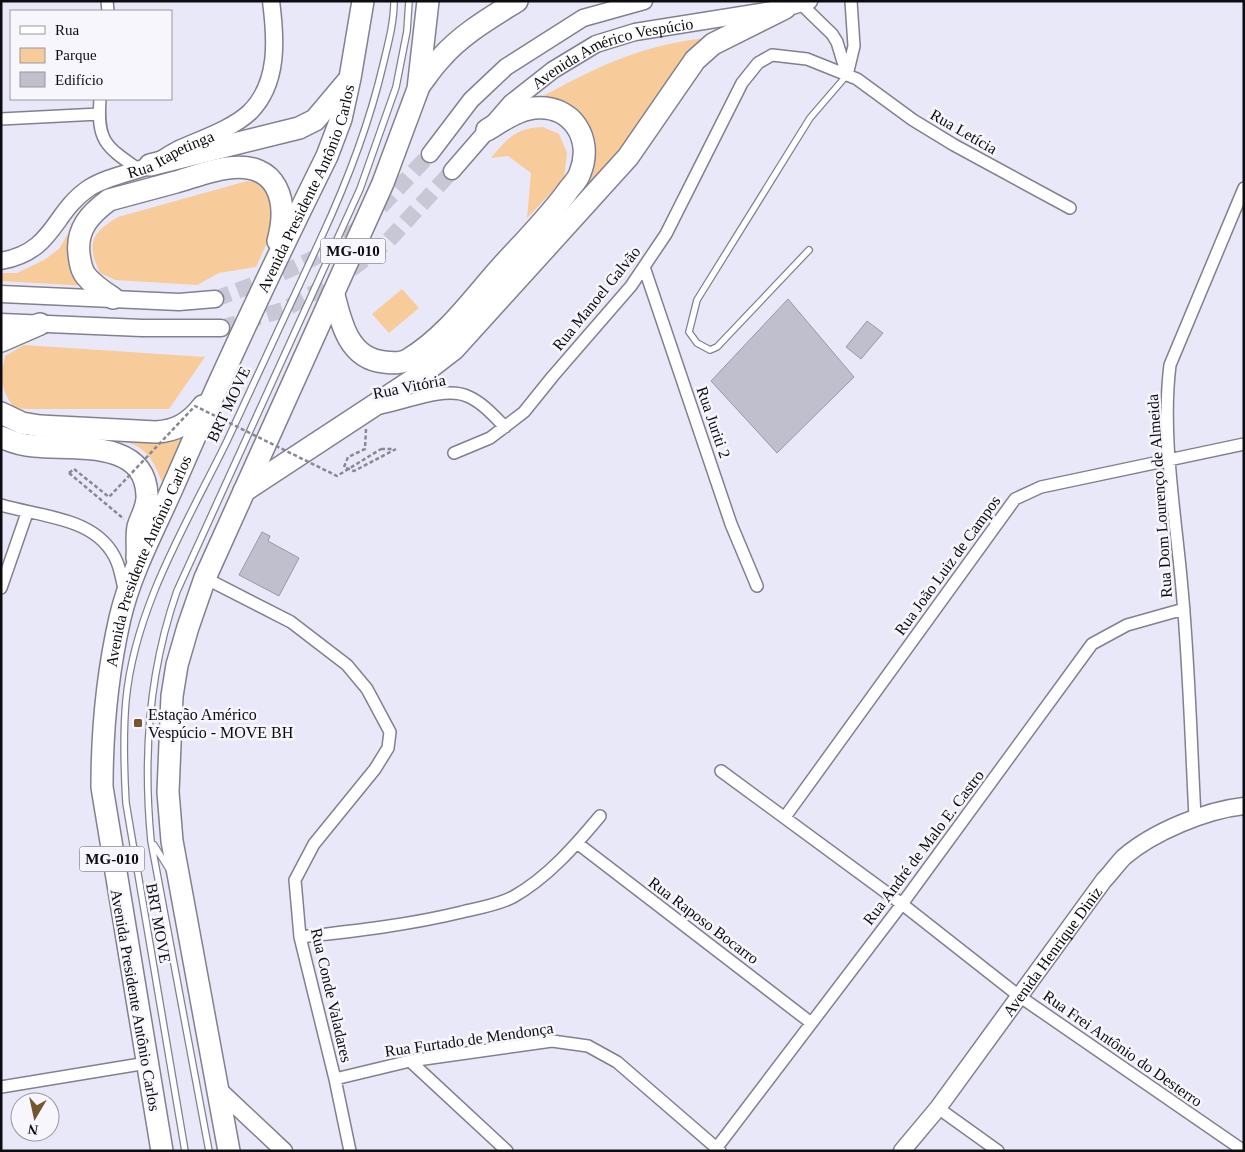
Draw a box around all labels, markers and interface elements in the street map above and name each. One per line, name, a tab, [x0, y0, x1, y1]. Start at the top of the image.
legend	[10, 10, 172, 100]
street label: Avenida Américo Vespúcio	[529, 15, 694, 92]
text: Rua	[55, 22, 80, 38]
text: Parque	[55, 47, 97, 63]
text: Edifício	[55, 72, 103, 88]
street label: Avenida Presidente Antônio Carlos	[254, 83, 357, 295]
street label: Rua Letícia	[927, 106, 1000, 157]
street label: Rua Itapetinga	[125, 127, 216, 181]
road number: MG-010	[320, 238, 386, 264]
street label: Rua Manoel Galvão	[549, 243, 644, 354]
street label: BRT MOVE	[204, 364, 253, 445]
street label: Rua Vitória	[371, 371, 447, 402]
street label: Rua Juriti 2	[693, 384, 734, 460]
street label: Rua Dom Lourenço de Almeida	[1144, 393, 1176, 599]
street label: Avenida Presidente Antônio Carlos	[103, 453, 195, 668]
street label: Rua João Luiz de Campos	[891, 492, 1004, 639]
place label: Estação Américo Vespúcio - MOVE BH	[148, 706, 294, 742]
marker: Estação Américo Vespúcio - MOVE BH	[132, 717, 144, 729]
street label: Rua André de Malo E. Castro	[860, 767, 987, 928]
road number: MG-010	[80, 846, 144, 872]
street label: Rua Raposo Bocarro	[645, 873, 762, 968]
street label: BRT MOVE	[143, 882, 174, 964]
street label: Avenida Henrique Diniz	[1000, 883, 1105, 1020]
street label: Avenida Presidente Antônio Carlos	[108, 888, 163, 1112]
street label: Rua Conde Valadares	[308, 926, 355, 1064]
street label: Rua Frei Antônio do Desterro	[1040, 987, 1205, 1110]
street label: Rua Furtado de Mendonça	[384, 1019, 555, 1061]
north arrow	[10, 1092, 60, 1142]
text: N	[27, 1121, 39, 1138]

